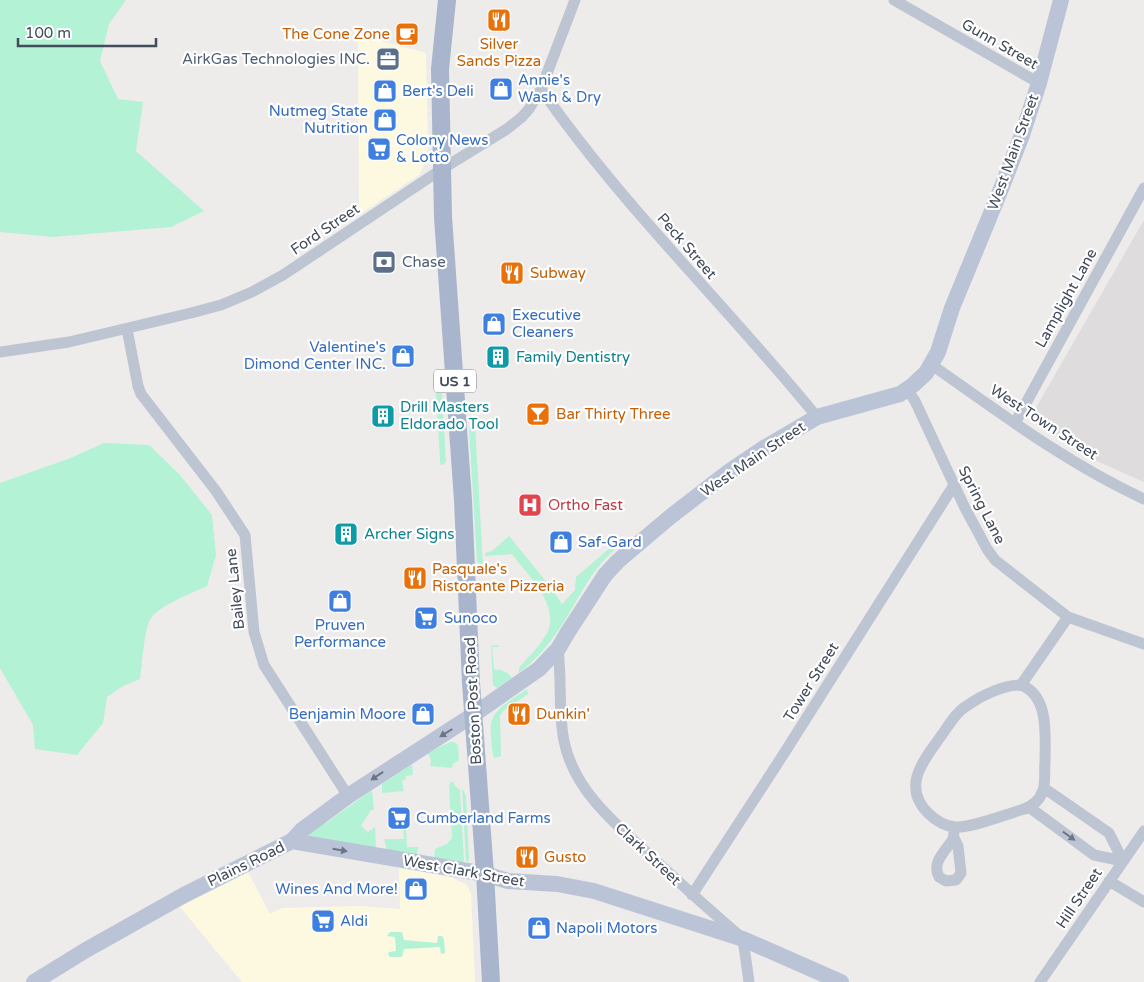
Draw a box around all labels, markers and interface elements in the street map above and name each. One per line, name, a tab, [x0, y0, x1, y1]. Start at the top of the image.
restaurant icon: Silver Sands Pizza	[486, 7, 512, 33]
scale bar	[18, 15, 155, 47]
street label: Gunn Street	[958, 15, 1042, 73]
cafe icon: The Cone Zone	[394, 21, 420, 47]
text: 100 m	[25, 24, 71, 42]
place label: The Cone Zone	[282, 25, 390, 43]
place label: Silver Sands Pizza	[457, 35, 541, 70]
office icon: AirkGas Technologies INC.	[375, 46, 401, 72]
place label: AirkGas Technologies INC.	[182, 50, 370, 68]
place label: Annie's Wash & Dry	[518, 71, 601, 106]
shop icon: Annie's Wash & Dry	[488, 76, 514, 102]
shop icon: Bert's Deli	[372, 78, 398, 104]
place label: Bert's Deli	[402, 82, 474, 100]
street label: West Main Street	[984, 91, 1042, 213]
place label: Nutmeg State Nutrition	[269, 102, 368, 137]
shop icon: Nutmeg State Nutrition	[372, 107, 398, 133]
place label: Colony News & Lotto	[396, 131, 488, 166]
supermarket icon: Colony News & Lotto	[366, 136, 392, 162]
street label: Ford Street	[287, 199, 363, 259]
street label: Peck Street	[654, 209, 721, 283]
street label: Lamplight Lane	[1031, 245, 1101, 351]
bank icon: Chase	[371, 249, 397, 275]
place label: Chase	[402, 253, 446, 271]
restaurant icon: Subway	[499, 260, 525, 286]
place label: Subway	[530, 264, 586, 282]
place label: Executive Cleaners	[512, 306, 581, 341]
shop icon: Executive Cleaners	[481, 311, 507, 337]
place label: Valentine's Dimond Center INC.	[244, 338, 386, 373]
shop icon: Valentine's Dimond Center INC.	[390, 343, 416, 369]
building icon: Family Dentistry	[485, 344, 511, 370]
place label: Family Dentistry	[516, 348, 630, 366]
road number: US 1	[434, 370, 476, 392]
street label: West Town Street	[987, 380, 1101, 464]
place label: Drill Masters Eldorado Tool	[400, 398, 499, 433]
bar icon: Bar Thirty Three	[525, 401, 551, 427]
building icon: Drill Masters Eldorado Tool	[370, 403, 396, 429]
place label: Bar Thirty Three	[556, 405, 670, 423]
street label: West Main Street	[697, 417, 809, 501]
street label: Spring Lane	[955, 463, 1009, 547]
hospital icon: Ortho Fast	[517, 492, 543, 518]
place label: Ortho Fast	[548, 496, 623, 514]
building icon: Archer Signs	[333, 521, 359, 547]
place label: Archer Signs	[364, 525, 455, 543]
shop icon: Saf-Gard	[548, 529, 574, 555]
place label: Saf-Gard	[578, 533, 642, 551]
street label: Bailey Lane	[222, 548, 248, 630]
place label: Pasquale's Ristorante Pizzeria	[432, 560, 564, 595]
restaurant icon: Pasquale's Ristorante Pizzeria	[402, 565, 428, 591]
shop icon: Pruven Performance	[327, 588, 353, 614]
supermarket icon: Sunoco	[413, 605, 439, 631]
place label: Sunoco	[444, 609, 498, 627]
place label: Pruven Performance	[294, 616, 386, 651]
street label: Boston Post Road	[461, 637, 485, 765]
street label: Tower Street	[780, 639, 843, 725]
shop icon: Benjamin Moore	[410, 701, 436, 727]
restaurant icon: Dunkin'	[506, 701, 532, 727]
place label: Benjamin Moore	[289, 705, 406, 723]
place label: Dunkin'	[536, 705, 590, 723]
one-way arrow	[439, 728, 452, 737]
one-way arrow	[371, 772, 384, 781]
supermarket icon: Cumberland Farms	[386, 805, 412, 831]
place label: Cumberland Farms	[416, 809, 551, 827]
street label: Clark Street	[611, 819, 685, 889]
one-way arrow	[1062, 831, 1076, 841]
street label: Plains Road	[204, 838, 288, 890]
restaurant icon: Gusto	[514, 844, 540, 870]
one-way arrow	[332, 846, 348, 854]
place label: Gusto	[544, 848, 586, 866]
street label: West Clark Street	[402, 851, 526, 891]
street label: Hill Street	[1052, 864, 1106, 932]
shop icon: Wines And More!	[403, 876, 429, 902]
place label: Wines And More!	[275, 880, 398, 898]
supermarket icon: Aldi	[310, 908, 336, 934]
place label: Aldi	[340, 912, 368, 930]
shop icon: Napoli Motors	[526, 915, 552, 941]
place label: Napoli Motors	[556, 919, 657, 937]

